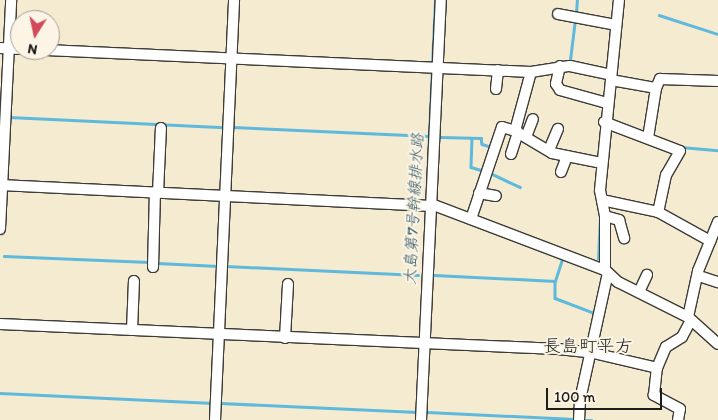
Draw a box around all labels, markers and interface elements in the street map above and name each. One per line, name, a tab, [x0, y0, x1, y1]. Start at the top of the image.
north arrow	[10, 10, 60, 60]
text: N	[26, 40, 39, 58]
water label: 大島第7号幹線排水路	[400, 133, 428, 285]
district label: 長島町平方	[543, 335, 633, 357]
scale bar	[548, 378, 664, 410]
text: 100 m	[554, 388, 595, 406]

